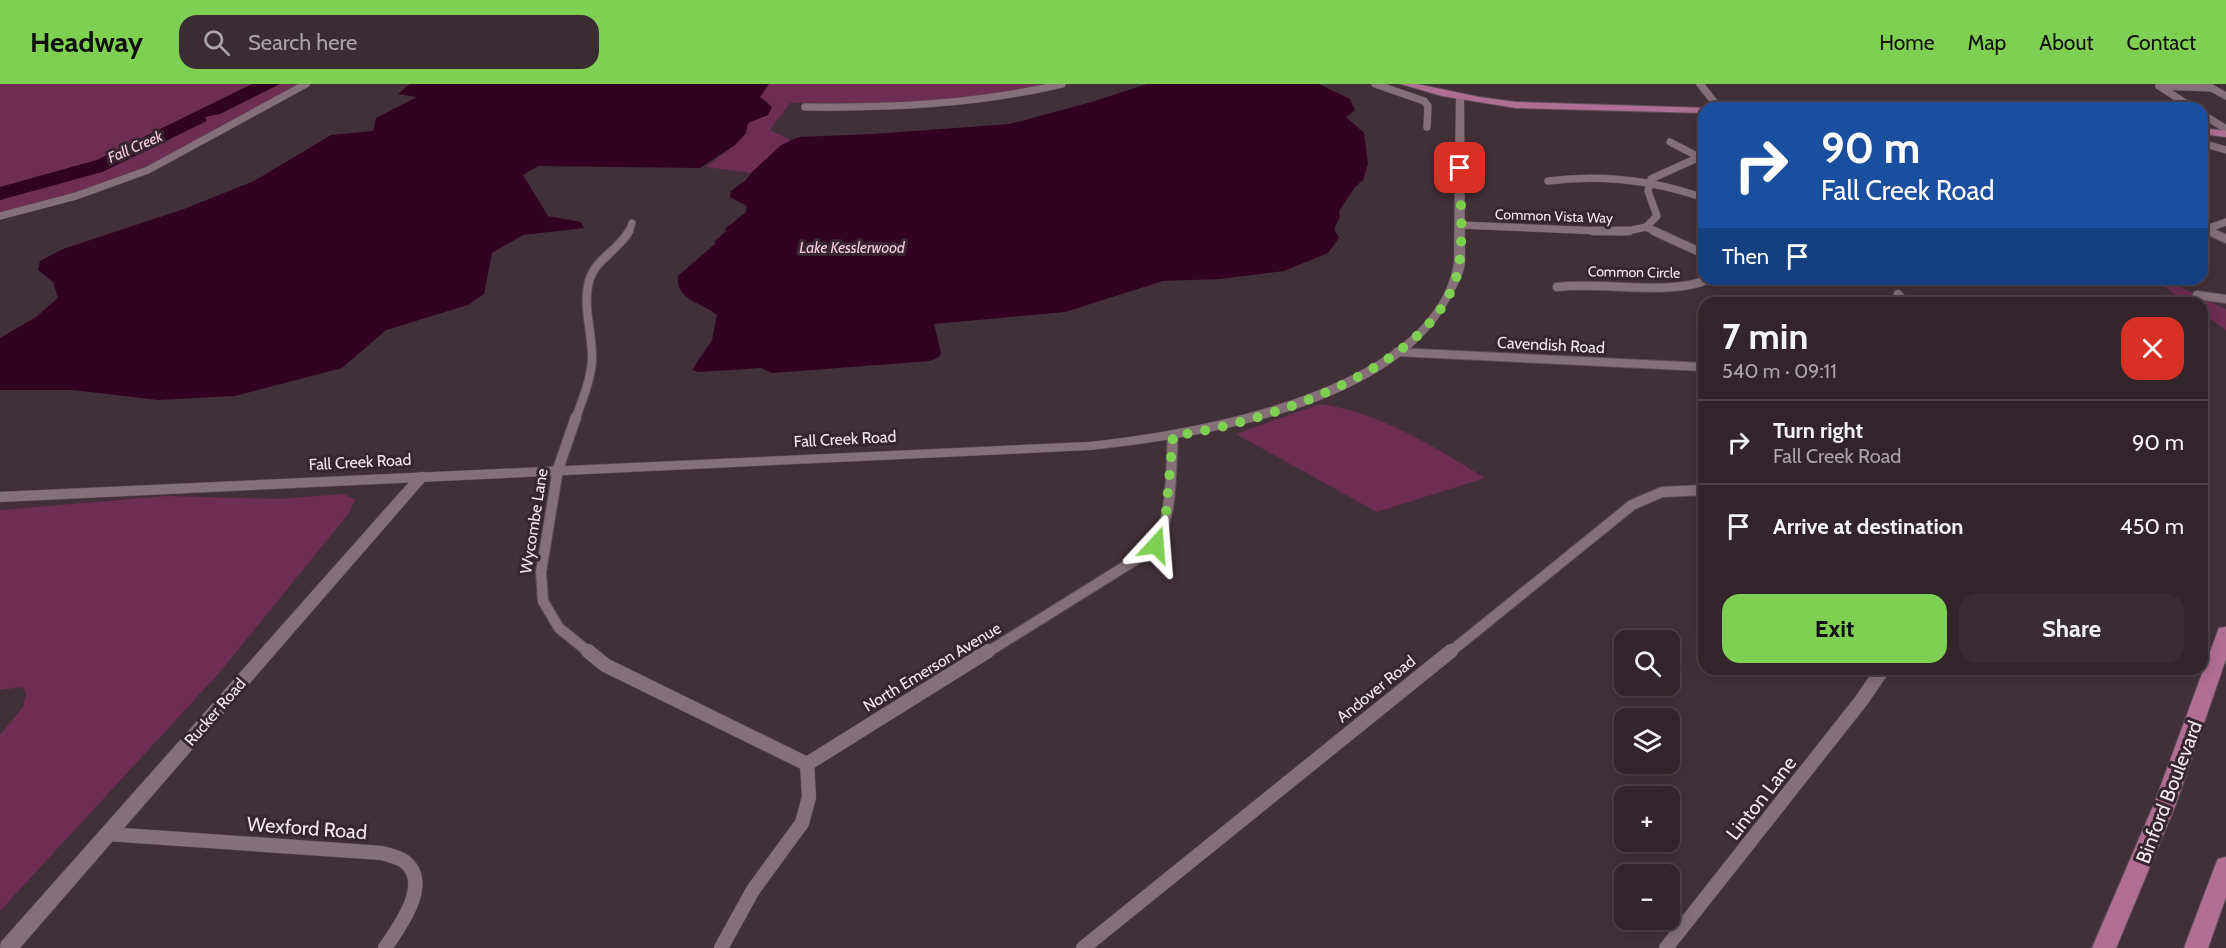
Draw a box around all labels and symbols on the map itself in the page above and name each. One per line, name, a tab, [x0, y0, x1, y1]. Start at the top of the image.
water label: Fall Creek	[105, 127, 166, 167]
pin	[1434, 142, 1485, 193]
street label: Common Vista Way	[1495, 205, 1613, 227]
water label: Lake Kesslerwood	[799, 239, 906, 257]
street label: Common Circle	[1588, 262, 1680, 282]
street label: Cavendish Road	[1497, 333, 1605, 357]
street label: Fall Creek Road	[793, 427, 897, 451]
street label: Fall Creek Road	[308, 450, 412, 474]
street label: Wycombe Lane	[516, 467, 552, 575]
position arrow	[1124, 513, 1188, 577]
street label: North Emerson Avenue	[860, 618, 1004, 716]
street label: Andover Road	[1333, 652, 1419, 726]
street label: Rucker Road	[180, 674, 250, 750]
street label: Binford Boulevard	[2131, 717, 2207, 867]
street label: Linton Lane	[1721, 751, 1801, 845]
street label: Wexford Road	[246, 812, 368, 844]

